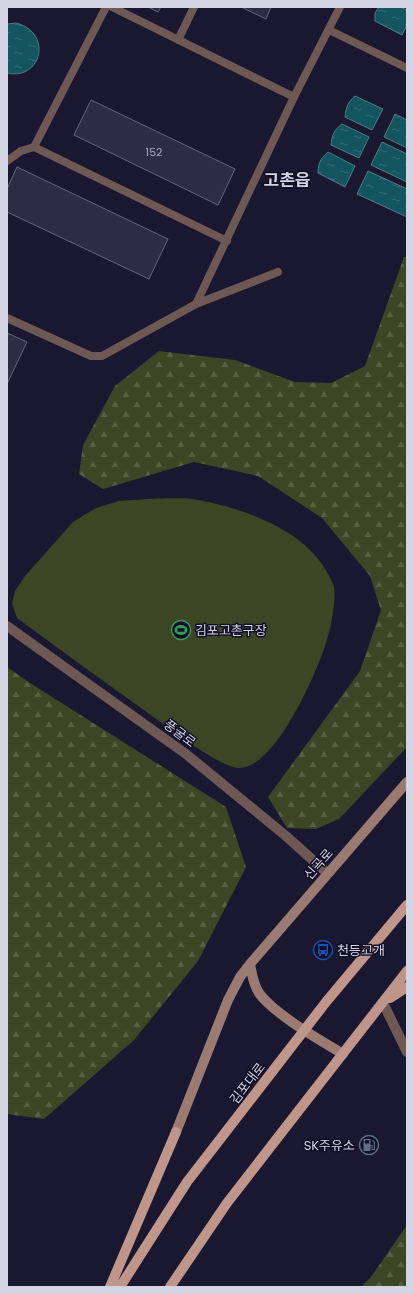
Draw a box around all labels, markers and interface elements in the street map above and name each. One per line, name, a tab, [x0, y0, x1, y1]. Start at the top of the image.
house number: 152	[146, 144, 162, 160]
district label: 고촌읍	[264, 168, 310, 192]
sports icon: 김포고촌구장	[170, 619, 192, 641]
place label: 김포고촌구장	[195, 621, 267, 640]
street label: 풍굴로	[160, 715, 200, 752]
street label: 신곡로	[299, 845, 337, 884]
bus stop icon: 천등고개	[312, 939, 334, 961]
place label: 천등고개	[337, 941, 385, 960]
street label: 김포대로	[225, 1059, 270, 1108]
fuel station icon: SK주유소	[358, 1134, 380, 1156]
place label: SK주유소	[304, 1136, 355, 1155]

